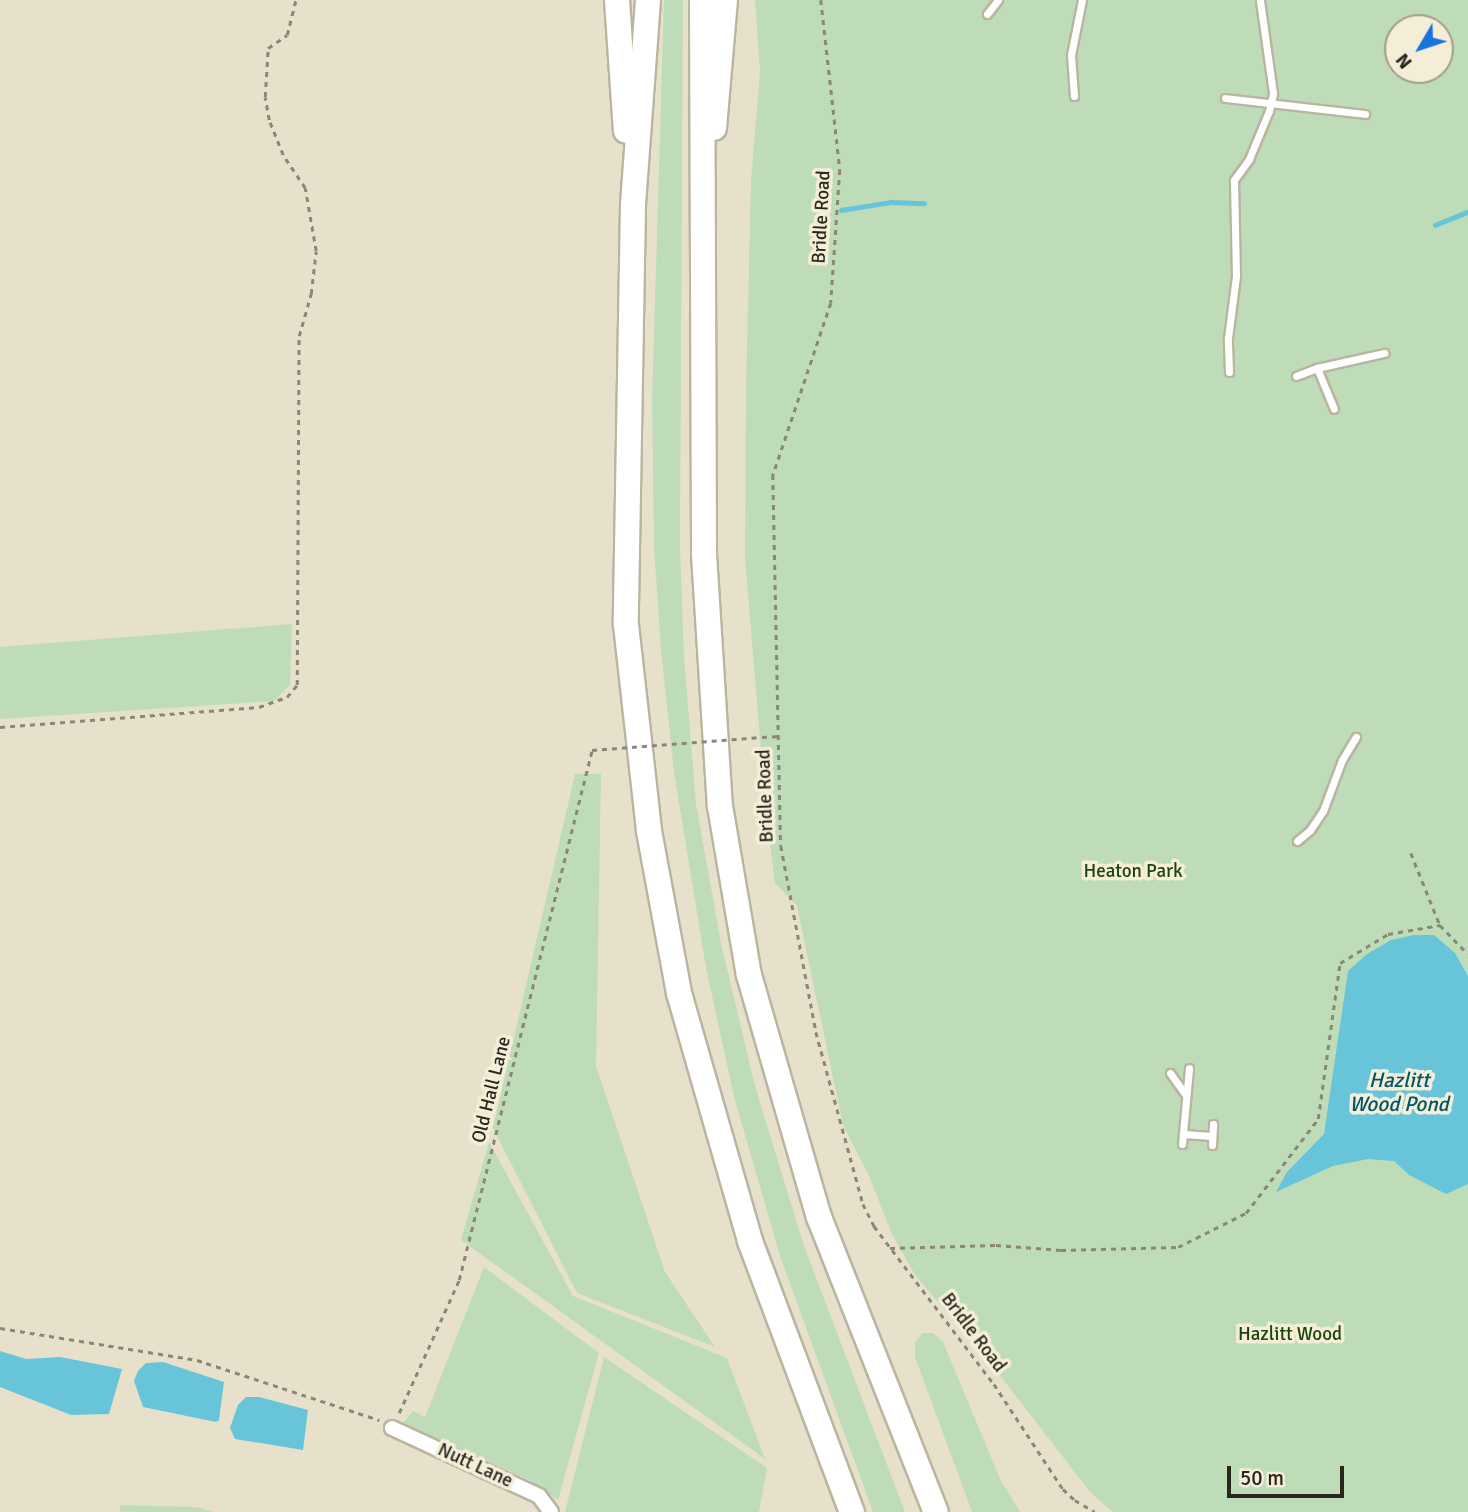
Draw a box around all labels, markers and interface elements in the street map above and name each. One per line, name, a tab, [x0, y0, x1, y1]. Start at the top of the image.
north arrow	[1384, 14, 1454, 84]
text: N	[1391, 48, 1418, 74]
street label: Bridle Road	[808, 170, 836, 264]
street label: Bridle Road	[753, 749, 779, 843]
park label: Heaton Park	[1083, 861, 1183, 883]
street label: Old Hall Lane	[468, 1034, 516, 1146]
water label: Hazlitt Wood Pond	[1349, 1067, 1449, 1117]
street label: Bridle Road	[936, 1289, 1010, 1377]
park label: Hazlitt Wood	[1238, 1324, 1342, 1346]
street label: Nutt Lane	[434, 1439, 516, 1493]
scale bar	[1230, 1452, 1347, 1496]
text: 50 m	[1240, 1465, 1284, 1491]

